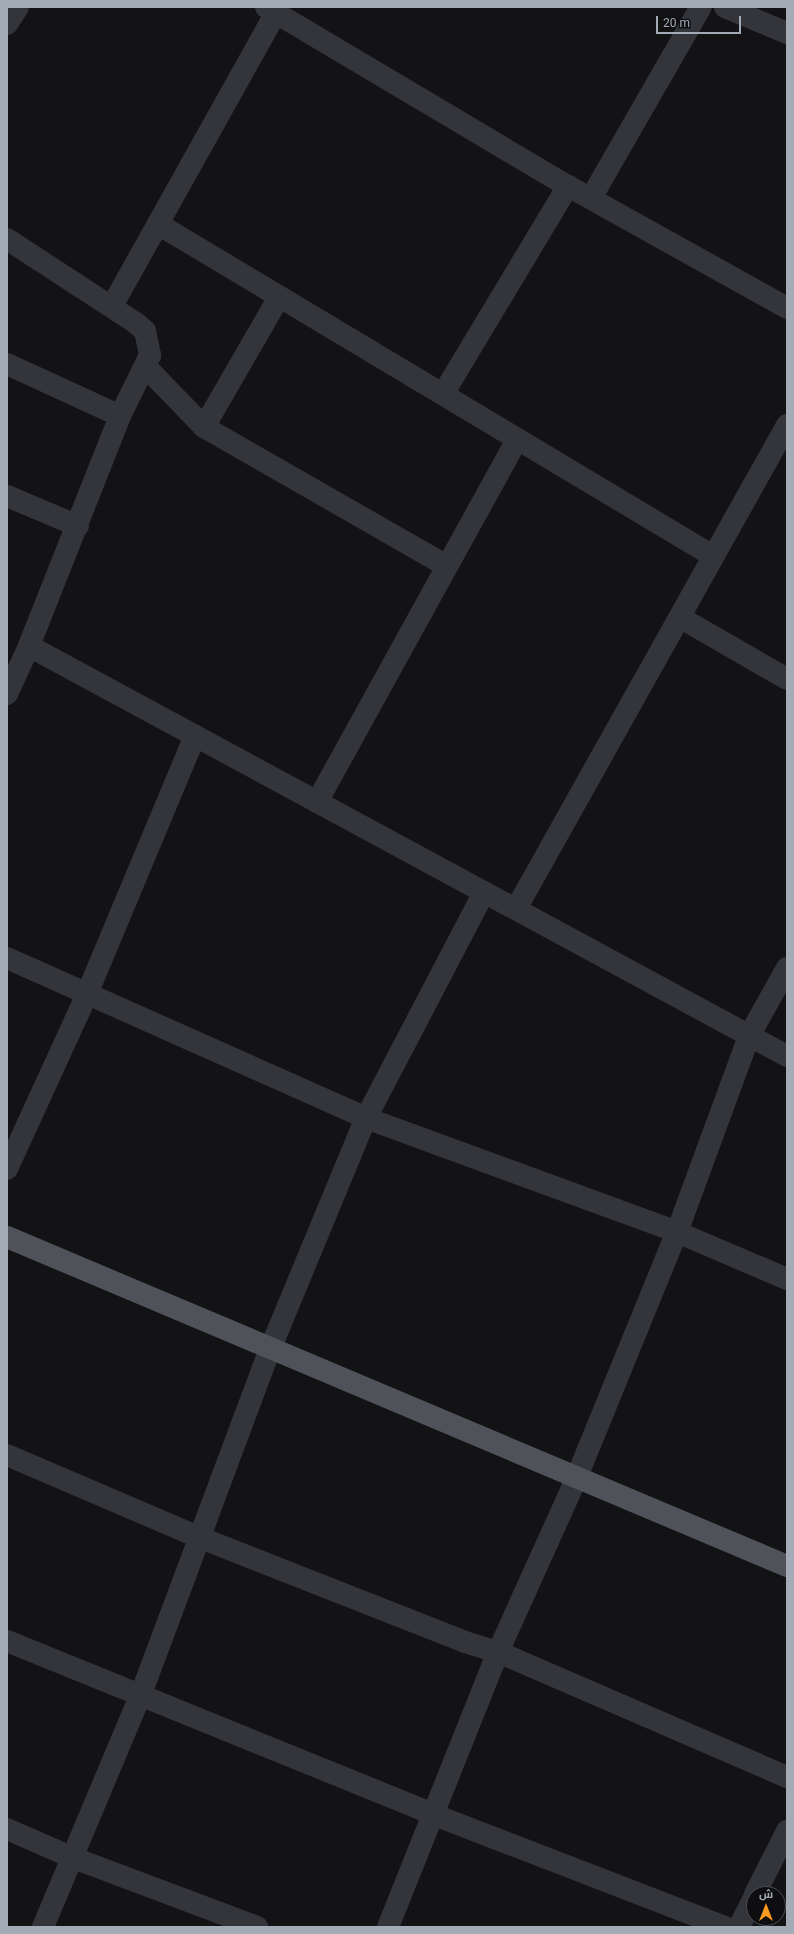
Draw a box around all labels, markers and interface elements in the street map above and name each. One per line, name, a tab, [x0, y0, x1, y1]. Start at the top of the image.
scale bar	[658, 8, 743, 34]
text: 20 m	[663, 16, 690, 30]
north arrow	[746, 1886, 786, 1926]
text: ش	[759, 1888, 773, 1901]

